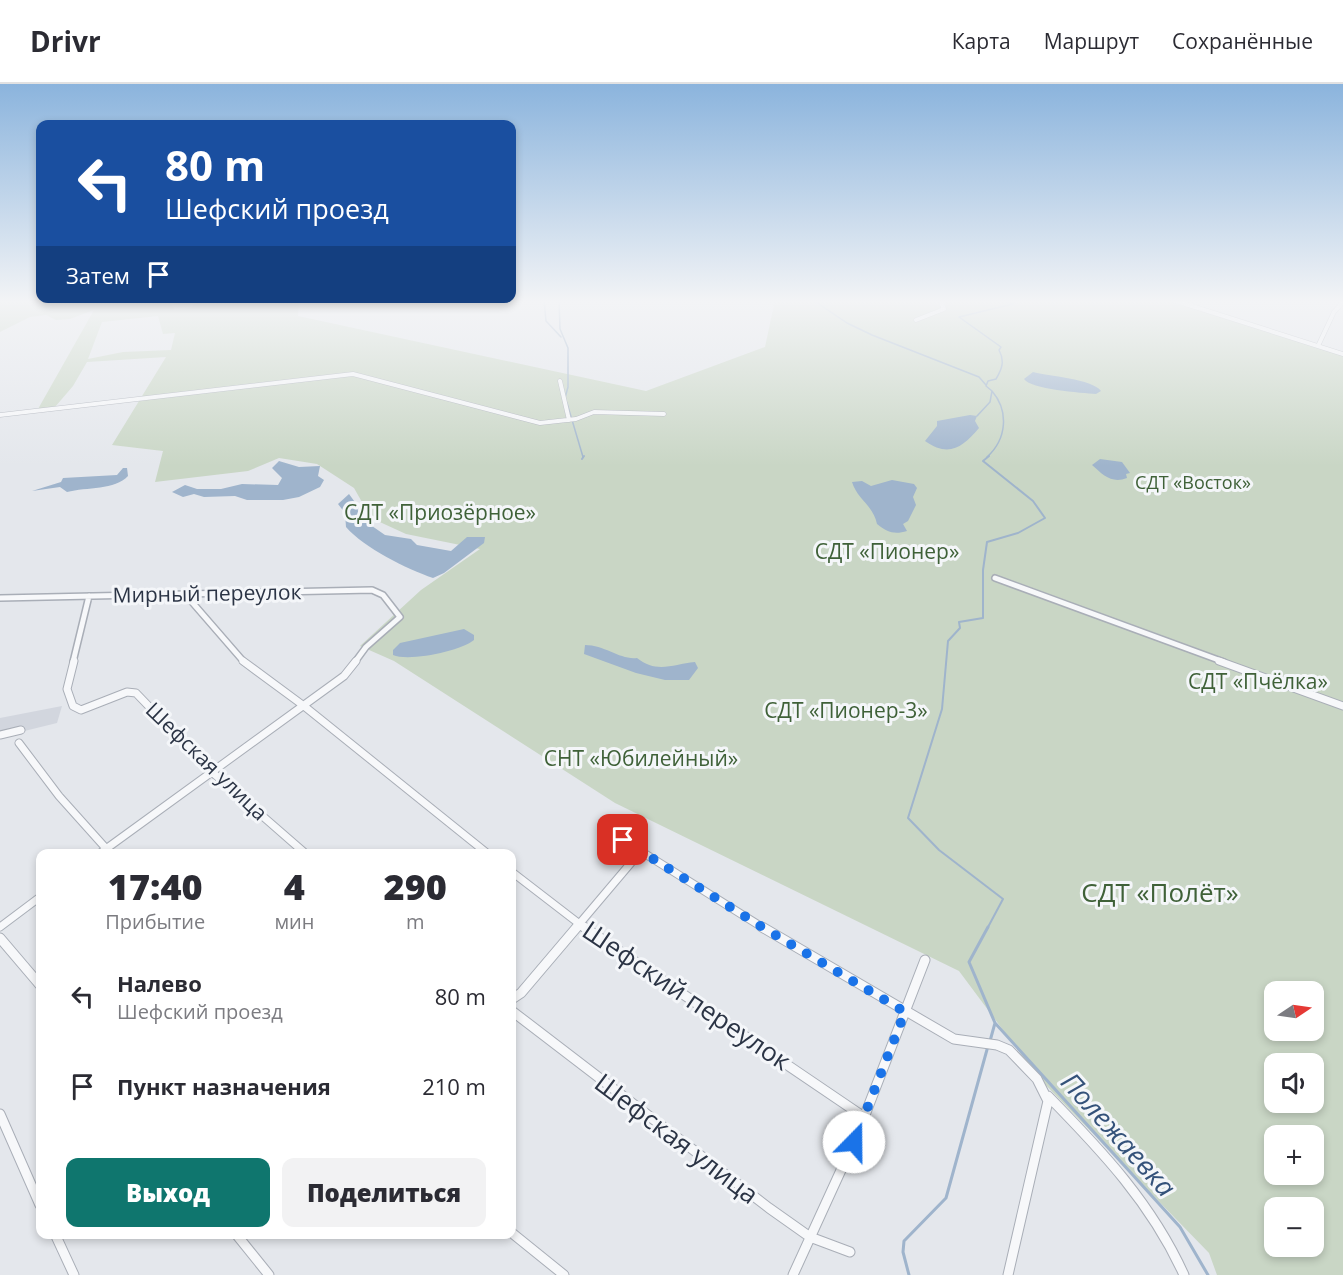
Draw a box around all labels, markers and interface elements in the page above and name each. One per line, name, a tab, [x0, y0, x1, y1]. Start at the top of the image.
text: Drivr	[30, 22, 101, 60]
text: Карта	[952, 27, 1011, 55]
text: Маршрут	[1044, 27, 1139, 55]
text: Сохранённые	[1172, 27, 1313, 55]
text: 80 m	[165, 136, 265, 193]
icon: left	[66, 144, 144, 222]
text: Шефский проезд	[165, 190, 389, 227]
icon: arrive	[142, 258, 175, 291]
text: Затем	[66, 260, 130, 290]
park label: СДТ «Восток»	[1135, 470, 1251, 494]
park label: СДТ «Приозёрное»	[344, 498, 536, 526]
park label: СДТ «Пионер»	[815, 537, 959, 565]
street label: Мирный переулок	[112, 577, 302, 609]
park label: СДТ «Пчёлка»	[1188, 667, 1328, 695]
street label: Шефская улица	[140, 696, 274, 826]
park label: СДТ «Пионер-3»	[764, 696, 928, 724]
park label: СНТ «Юбилейный»	[544, 744, 738, 772]
pin	[597, 814, 648, 865]
icon: arrive	[606, 823, 639, 856]
text: 17:40	[108, 862, 203, 911]
text: 4	[284, 862, 305, 911]
text: 290	[384, 862, 447, 911]
park label: СДТ «Полёт»	[1081, 874, 1239, 910]
text: Прибытие	[105, 908, 205, 935]
text: мин	[274, 908, 314, 935]
text: m	[406, 908, 424, 935]
street label: Шефский переулок	[576, 912, 799, 1078]
text: Налево	[117, 968, 202, 998]
icon: left	[66, 980, 99, 1013]
text: 80 m	[435, 981, 486, 1011]
north arrow	[1264, 981, 1324, 1041]
map controls	[1264, 981, 1324, 1257]
text: Шефский проезд	[117, 998, 283, 1025]
button: sound	[1264, 1053, 1324, 1113]
street label: Шефская улица	[588, 1064, 766, 1212]
water label: Полежаевка	[1053, 1064, 1185, 1204]
icon: arrive	[66, 1070, 99, 1103]
text: Пункт назначения	[117, 1071, 331, 1101]
text: 210 m	[422, 1071, 486, 1101]
position arrow	[822, 1110, 886, 1174]
button: +	[1264, 1125, 1324, 1185]
button: Выход	[66, 1158, 270, 1227]
button: Поделиться	[282, 1158, 486, 1227]
button: −	[1264, 1197, 1324, 1257]

